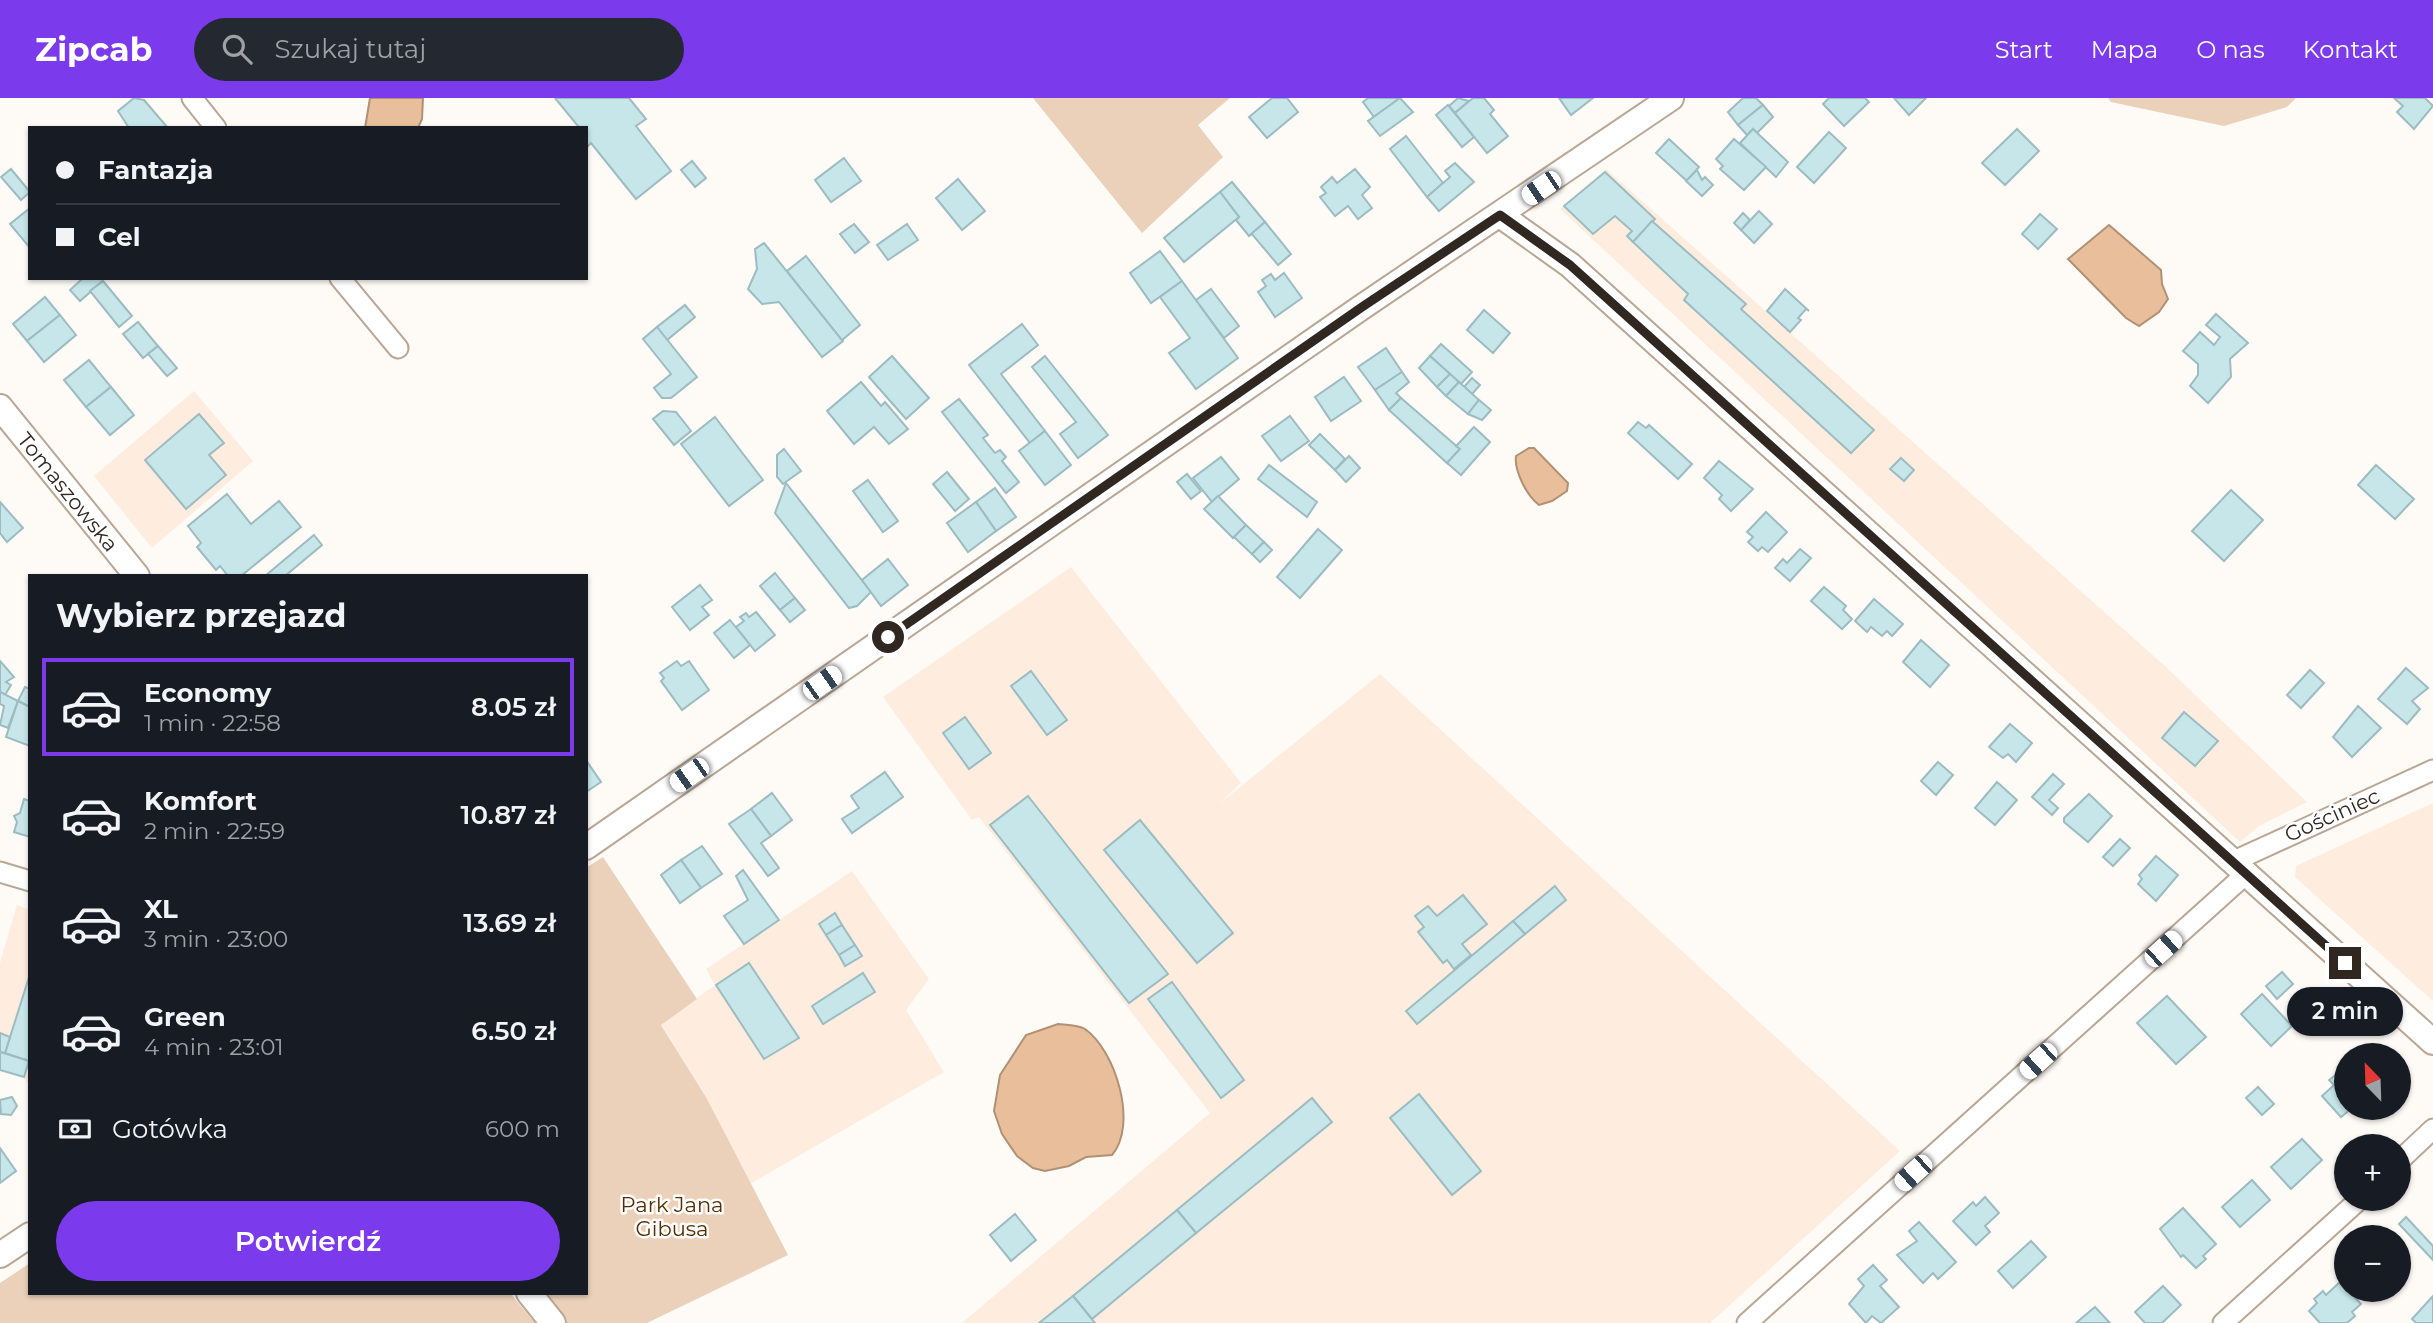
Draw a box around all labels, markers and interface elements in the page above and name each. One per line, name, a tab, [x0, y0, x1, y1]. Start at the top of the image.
search box	[194, 18, 684, 81]
text: Zipcab	[35, 29, 152, 69]
icon: search	[218, 30, 256, 68]
text: Szukaj tutaj	[274, 33, 426, 65]
text: Start	[1995, 35, 2053, 64]
text: Mapa	[2091, 35, 2158, 64]
text: O nas	[2196, 35, 2265, 64]
text: Kontakt	[2303, 35, 2398, 64]
text: Fantazja	[98, 154, 213, 186]
car	[1518, 168, 1565, 208]
text: Cel	[98, 221, 141, 253]
street label: Tomaszowska	[12, 428, 124, 556]
text: Wybierz przejazd	[56, 596, 346, 635]
route start	[872, 621, 904, 653]
car	[799, 662, 846, 704]
icon: car	[60, 676, 123, 739]
text: Economy	[144, 677, 271, 709]
text: 8.05 zł	[471, 691, 556, 723]
text: 1 min · 22:58	[144, 709, 281, 737]
car	[666, 754, 713, 796]
street label: Gościniec	[2281, 783, 2383, 847]
icon: car	[60, 784, 123, 847]
text: Komfort	[144, 785, 257, 817]
text: 10.87 zł	[460, 799, 556, 831]
text: 2 min · 22:59	[144, 817, 285, 845]
icon: car	[60, 892, 123, 955]
text: XL	[144, 893, 178, 925]
text: 13.69 zł	[463, 907, 556, 939]
text: 3 min · 23:00	[144, 925, 288, 953]
car	[2141, 927, 2186, 971]
route end	[2329, 947, 2361, 979]
callout: 2 min	[2287, 988, 2403, 1036]
text: 2 min	[2312, 997, 2378, 1025]
icon: car	[60, 1000, 123, 1063]
text: Green	[144, 1001, 226, 1033]
text: 6.50 zł	[471, 1015, 556, 1047]
text: 4 min · 23:01	[144, 1033, 284, 1061]
car	[2016, 1039, 2061, 1083]
north arrow	[2334, 1043, 2412, 1120]
map controls	[2334, 1043, 2411, 1302]
icon: cash	[56, 1110, 94, 1148]
text: Gotówka	[112, 1113, 228, 1145]
text: 600 m	[485, 1115, 560, 1143]
button: +	[2334, 1134, 2411, 1211]
car	[1891, 1151, 1936, 1195]
park label: Park Jana Gibusa	[621, 1192, 723, 1241]
button: Potwierdź	[56, 1201, 560, 1281]
button: −	[2334, 1225, 2411, 1302]

